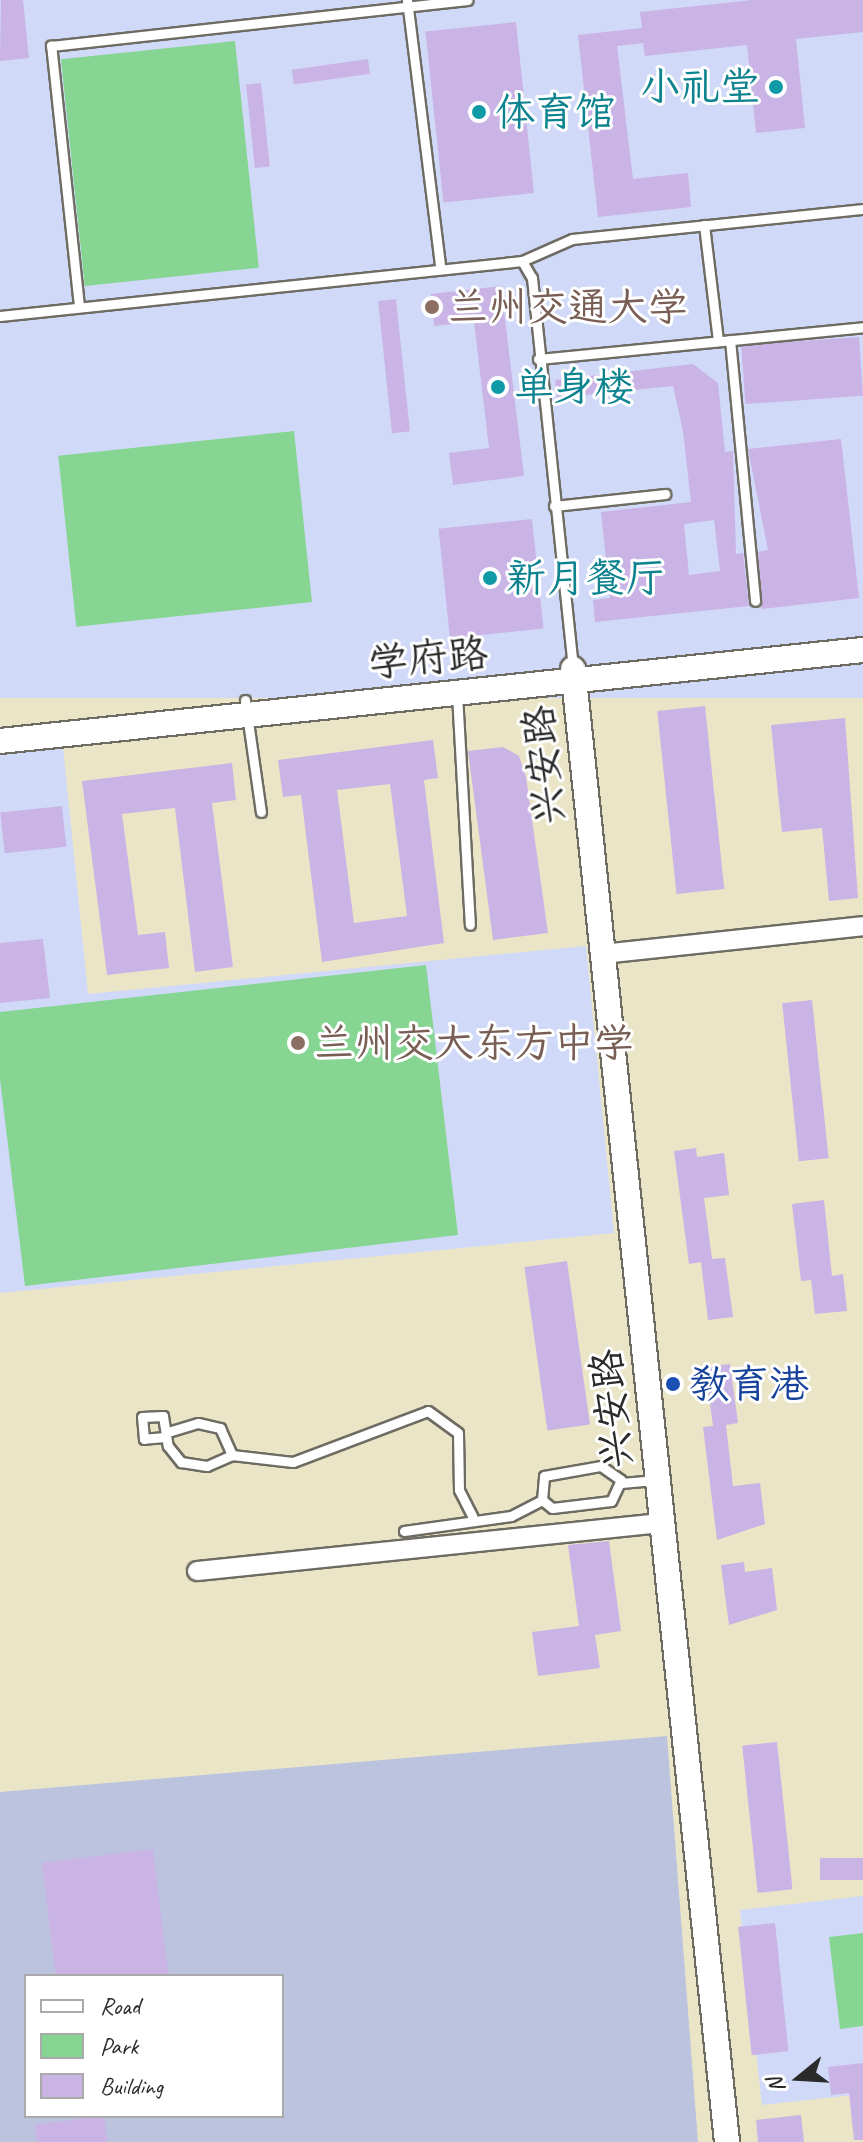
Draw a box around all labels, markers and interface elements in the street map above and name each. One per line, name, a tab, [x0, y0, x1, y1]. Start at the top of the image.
place label: 小礼堂	[640, 63, 760, 111]
marker: 小礼堂	[767, 78, 785, 96]
place label: 体育馆	[495, 88, 615, 136]
marker: 体育馆	[470, 103, 488, 121]
place label: 兰州交通大学	[448, 283, 688, 331]
marker: 兰州交通大学	[423, 298, 441, 316]
place label: 单身楼	[514, 363, 634, 411]
marker: 单身楼	[489, 378, 507, 396]
place label: 新月餐厅	[506, 554, 666, 602]
marker: 新月餐厅	[481, 569, 499, 587]
street label: 学府路	[366, 629, 490, 687]
street label: 兴安路	[514, 703, 574, 827]
place label: 兰州交大东方中学	[314, 1019, 634, 1067]
marker: 兰州交大东方中学	[289, 1034, 307, 1052]
street label: 兴安路	[582, 1347, 642, 1471]
place label: 教育港	[689, 1360, 809, 1408]
marker: 教育港	[664, 1375, 682, 1393]
legend	[24, 1974, 284, 2118]
text: Road	[100, 1991, 140, 2021]
text: Park	[100, 2031, 138, 2061]
north arrow	[759, 2038, 839, 2118]
text: Building	[100, 2071, 163, 2101]
text: N	[761, 2075, 792, 2096]

